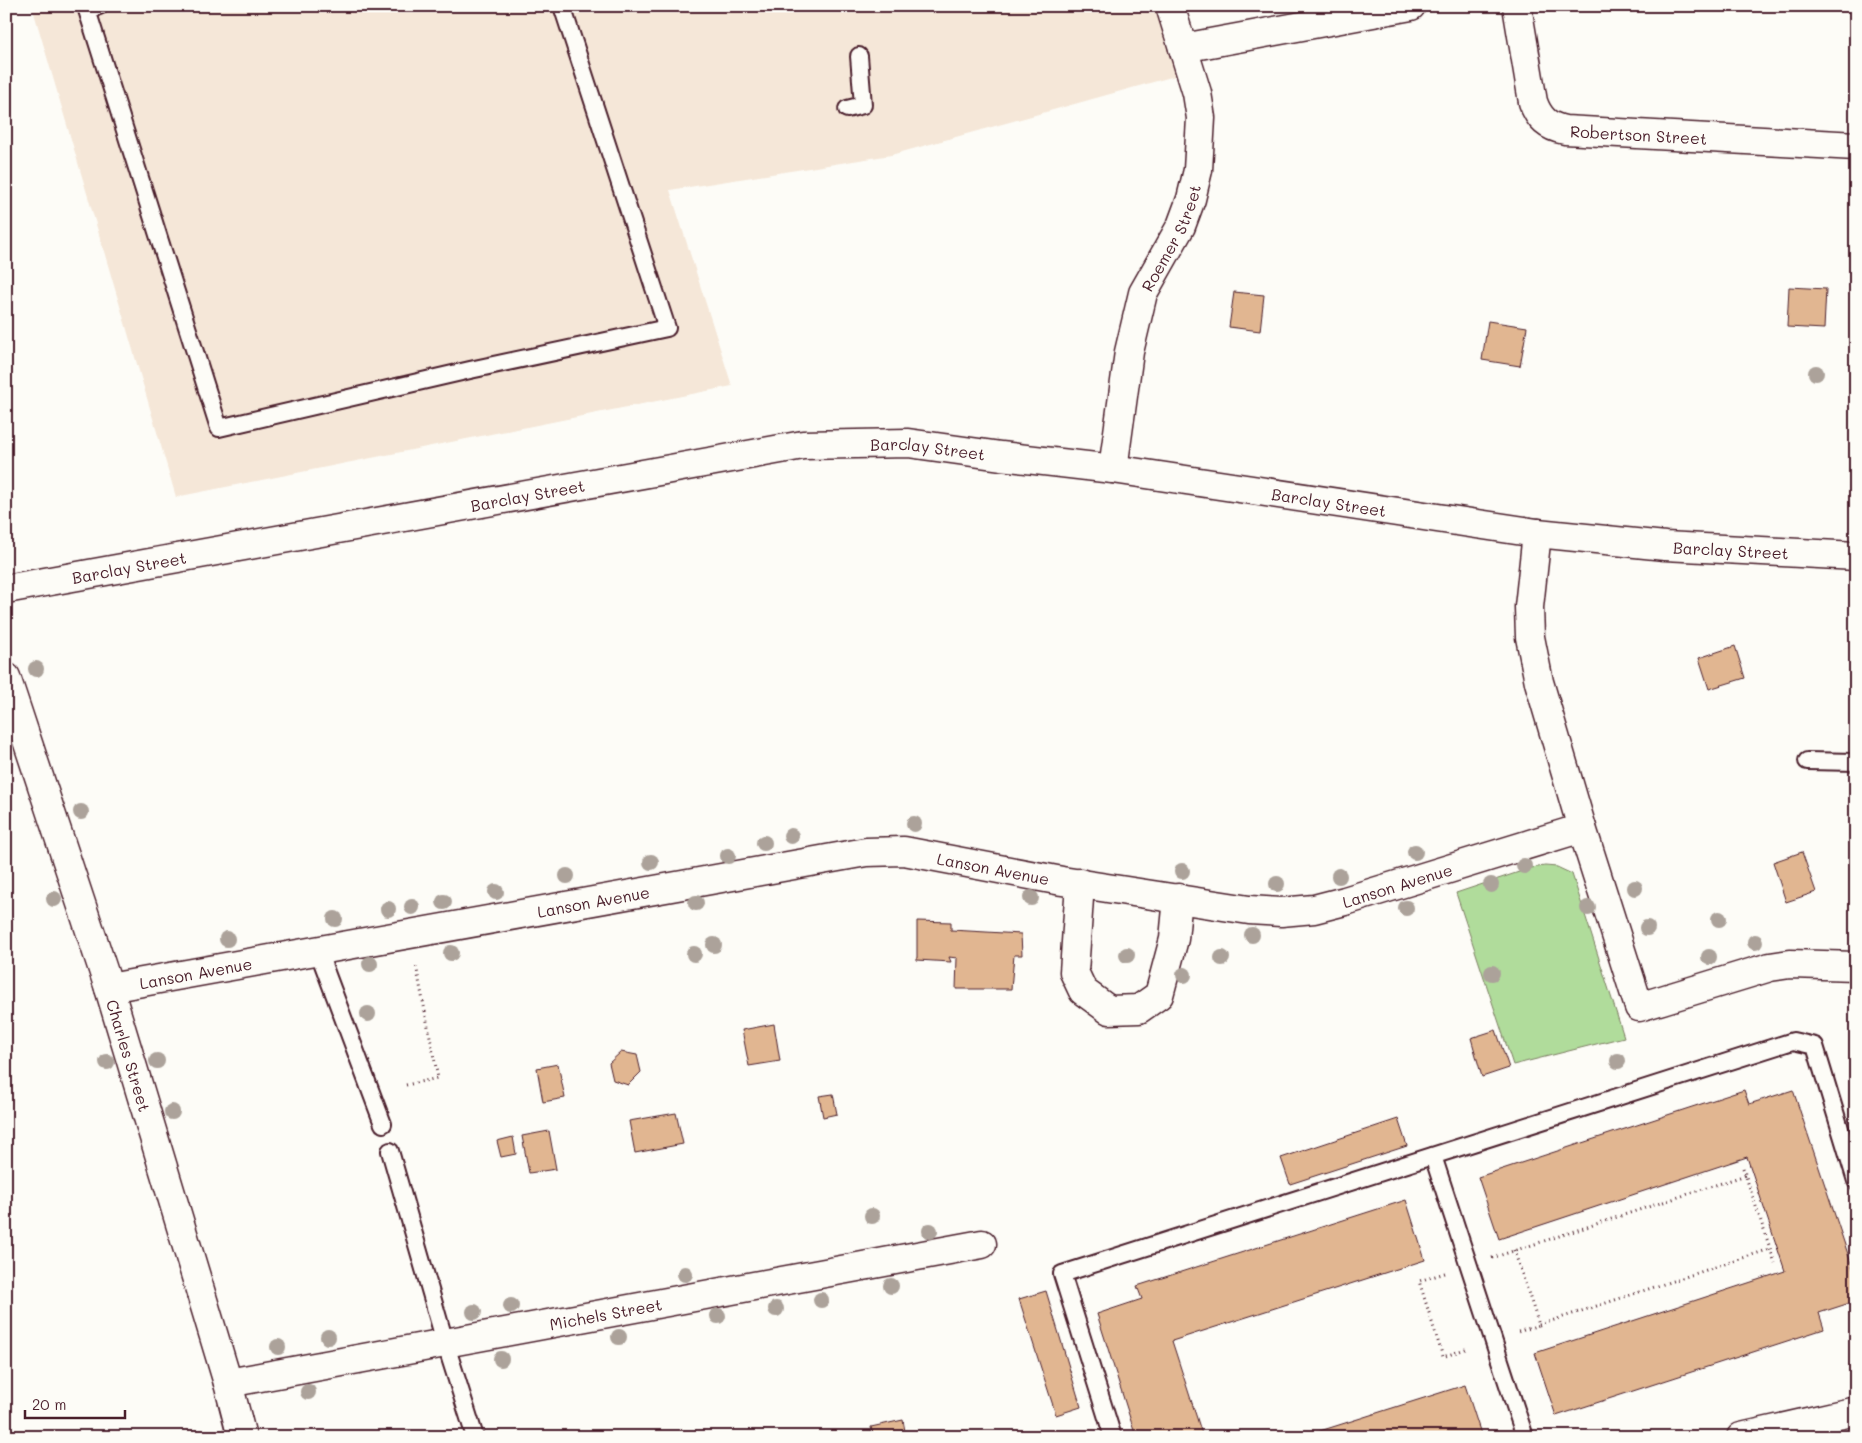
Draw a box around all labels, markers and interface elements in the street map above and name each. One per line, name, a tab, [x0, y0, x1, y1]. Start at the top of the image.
street label: Robertson Street	[1569, 120, 1708, 148]
street label: Roemer Street	[1136, 182, 1205, 295]
street label: Barclay Street	[870, 433, 987, 464]
street label: Barclay Street	[469, 474, 586, 515]
street label: Barclay Street	[1270, 483, 1388, 521]
street label: Barclay Street	[1672, 536, 1789, 563]
street label: Barclay Street	[70, 546, 188, 587]
street label: Lanson Avenue	[935, 847, 1051, 889]
street label: Lanson Avenue	[1340, 858, 1455, 912]
street label: Lanson Avenue	[535, 881, 651, 921]
street label: Lanson Avenue	[138, 952, 254, 993]
street label: Charles Street	[102, 997, 156, 1114]
street label: Michels Street	[548, 1293, 664, 1334]
scale bar	[25, 1388, 125, 1420]
text: 20 m	[32, 1394, 66, 1414]

